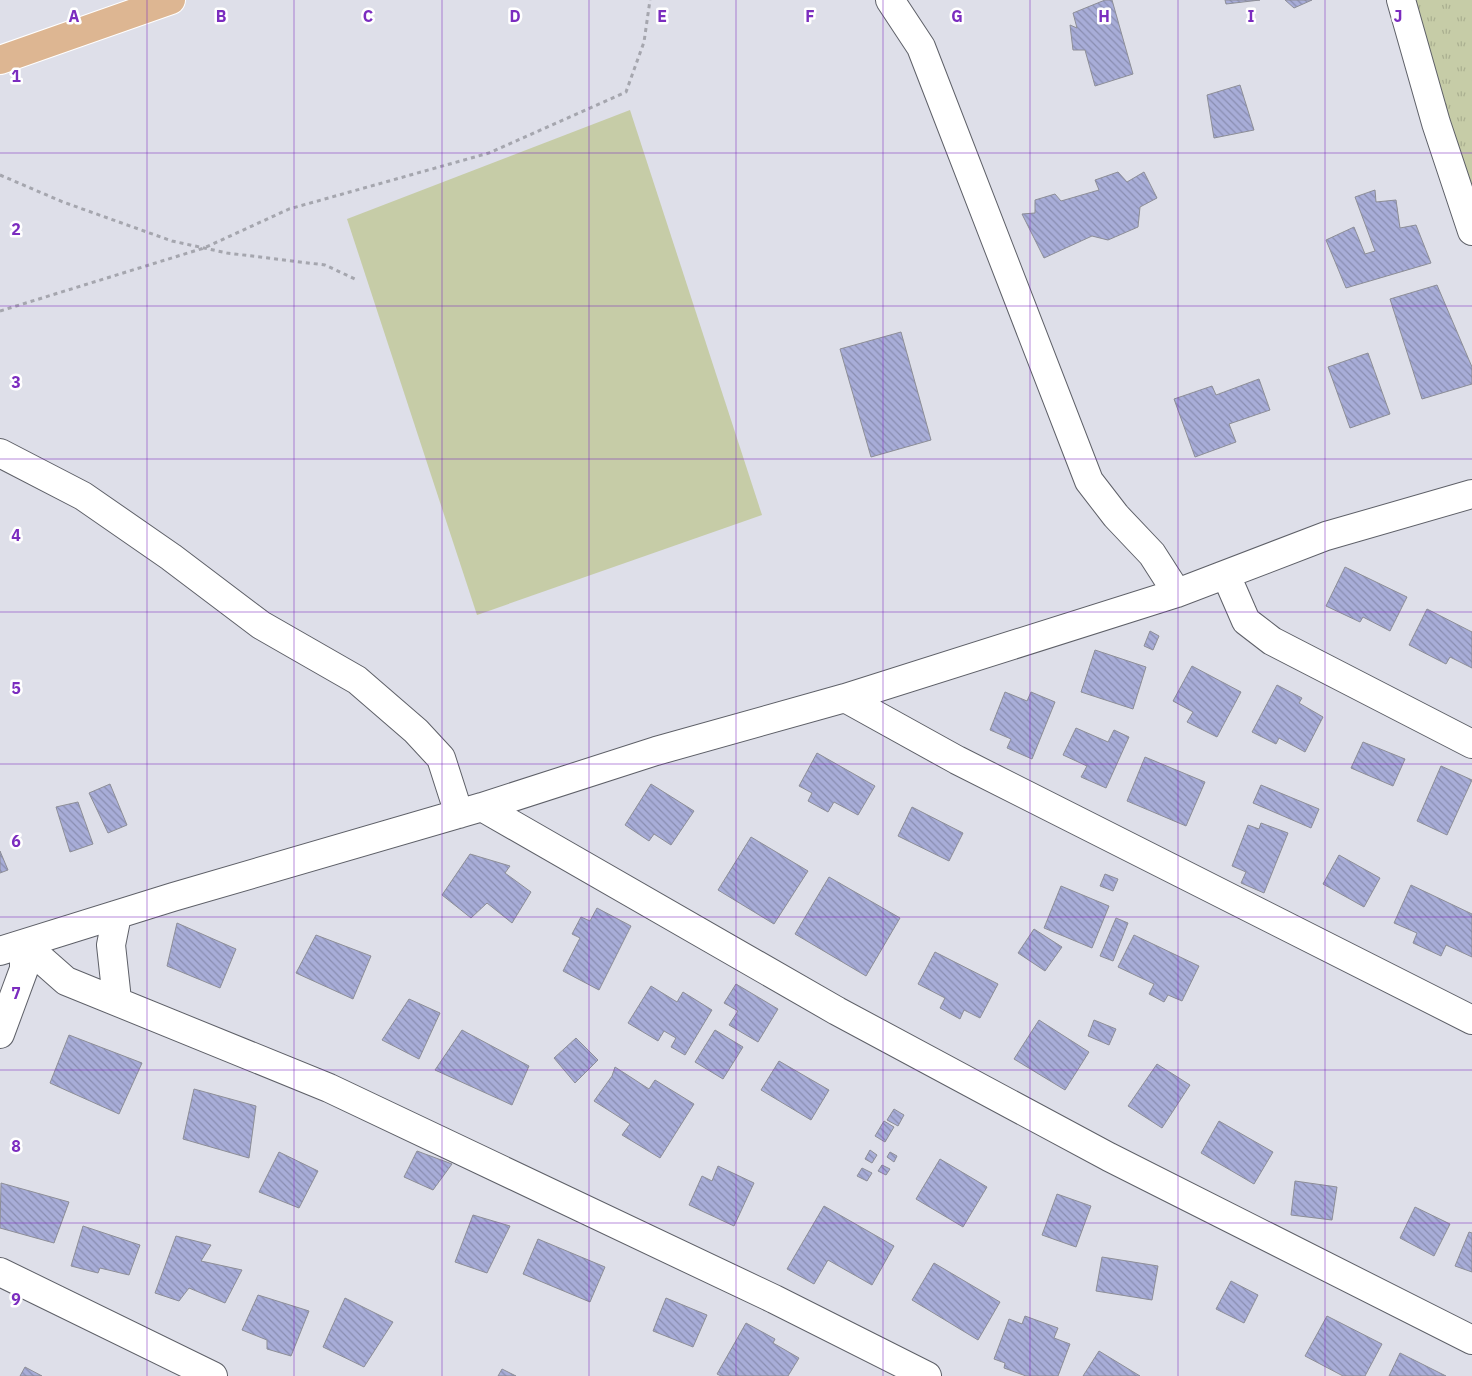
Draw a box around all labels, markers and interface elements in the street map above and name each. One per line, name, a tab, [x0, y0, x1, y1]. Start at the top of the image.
text: A	[69, 6, 80, 26]
text: B	[216, 6, 227, 26]
text: C	[363, 6, 373, 26]
text: D	[509, 6, 521, 26]
text: E	[657, 6, 667, 26]
text: F	[805, 6, 815, 26]
text: G	[951, 6, 963, 26]
text: H	[1098, 6, 1110, 26]
text: I	[1248, 6, 1255, 26]
text: J	[1394, 6, 1402, 26]
text: 1	[11, 66, 21, 86]
text: 2	[11, 219, 21, 239]
text: 3	[11, 372, 21, 392]
text: 4	[11, 525, 21, 545]
text: 5	[11, 678, 21, 698]
text: 6	[11, 831, 21, 851]
text: 7	[11, 983, 21, 1003]
text: 8	[11, 1136, 21, 1156]
text: 9	[11, 1289, 21, 1309]

